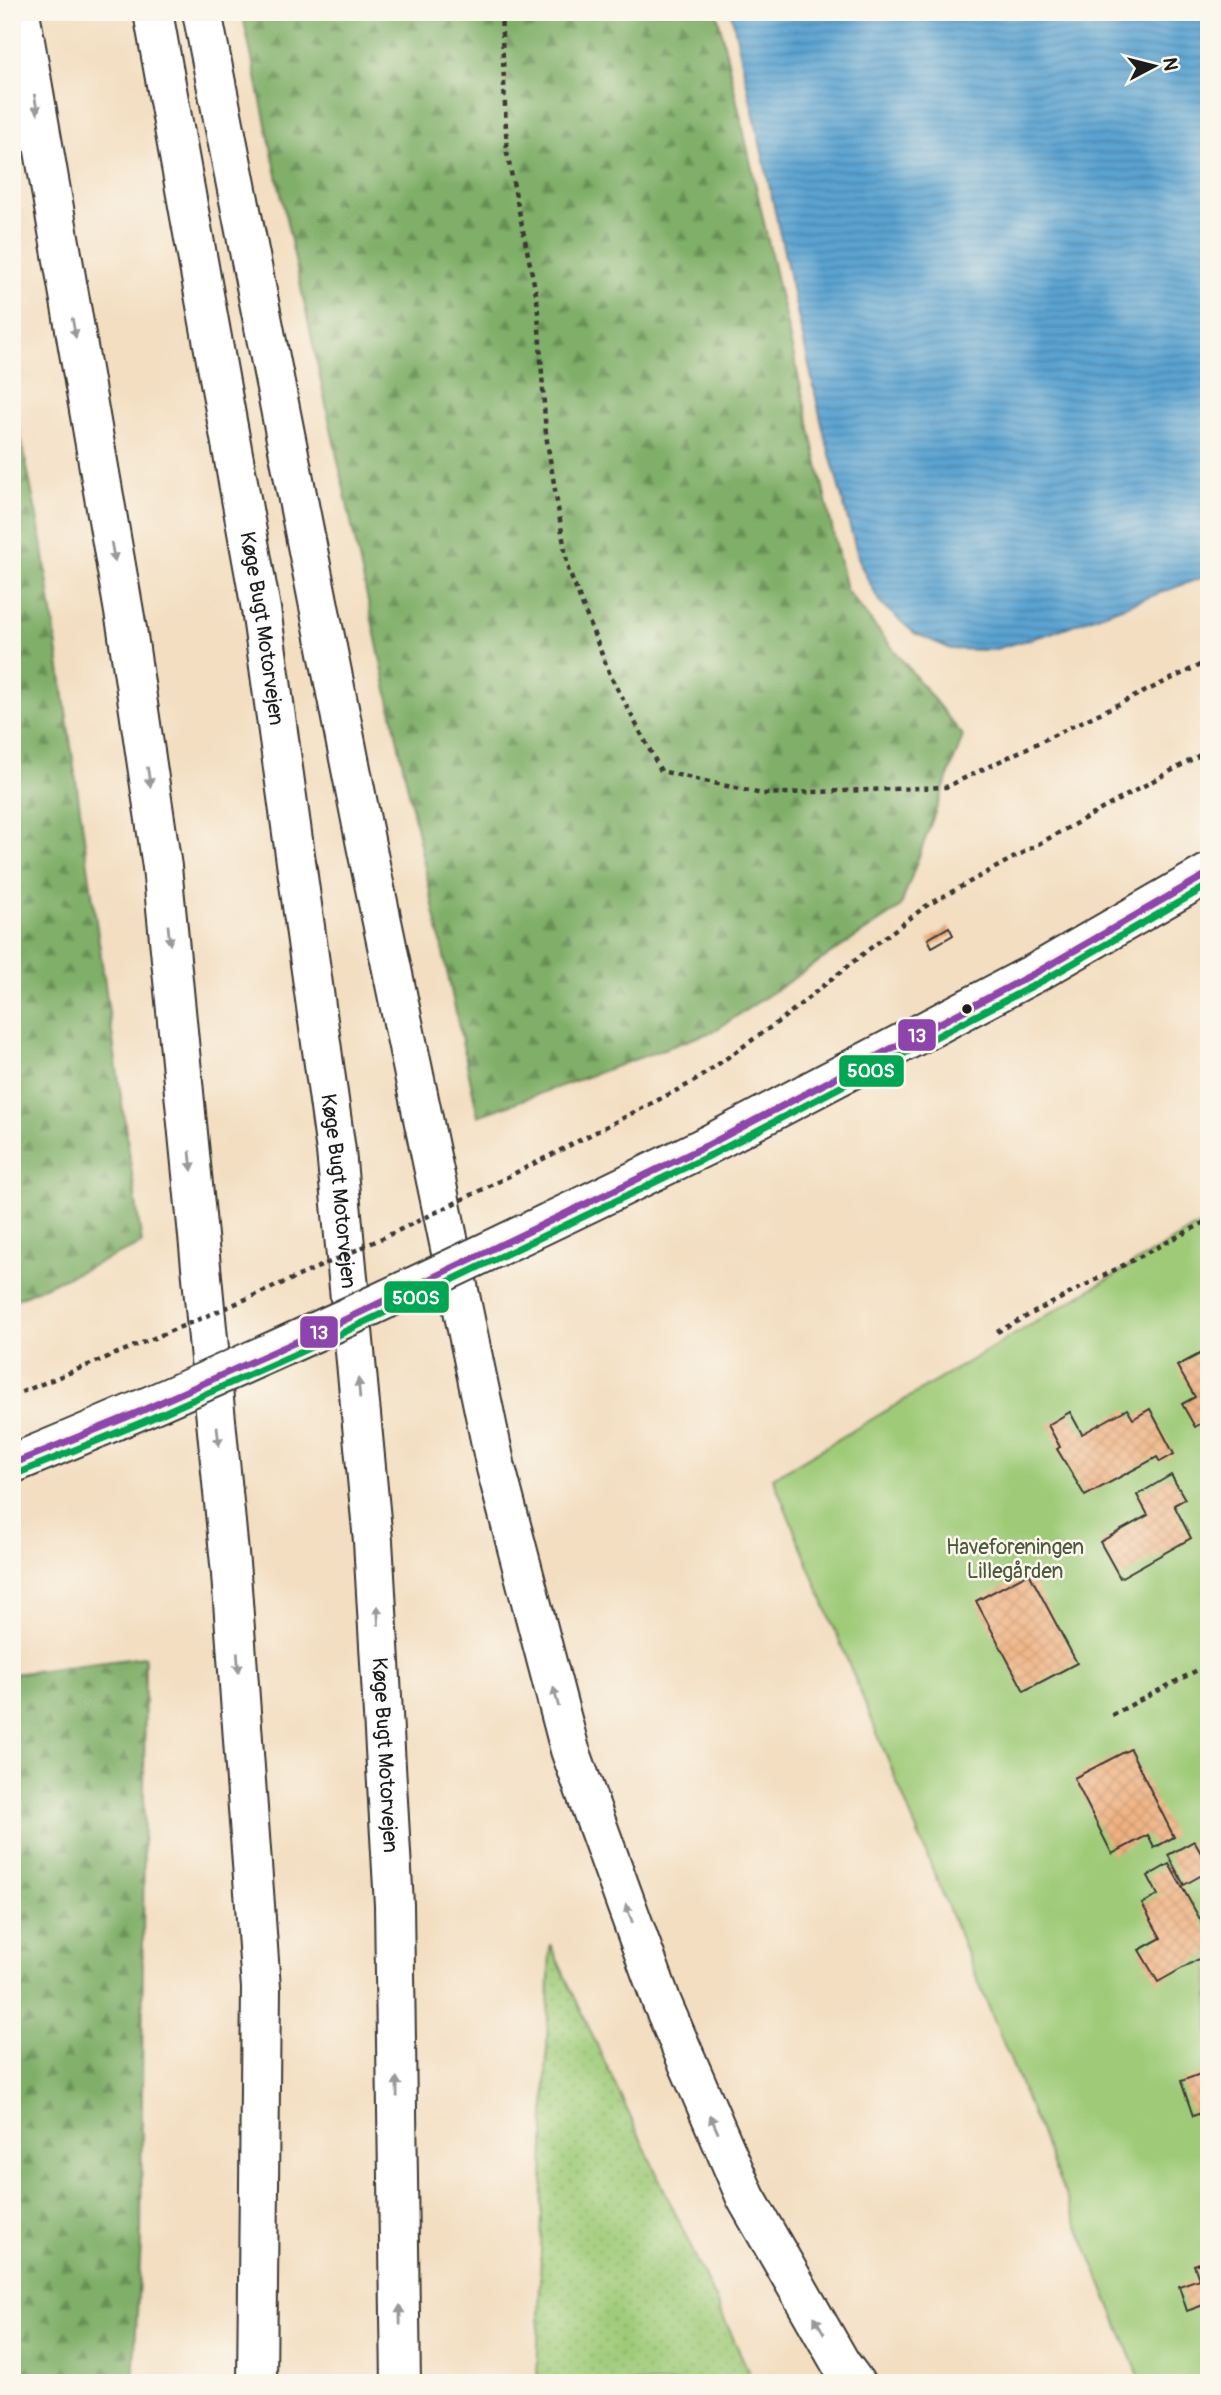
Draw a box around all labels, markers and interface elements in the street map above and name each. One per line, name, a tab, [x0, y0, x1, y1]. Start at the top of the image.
north arrow	[1120, 32, 1190, 102]
text: N	[1157, 56, 1183, 72]
one-way arrow	[31, 93, 42, 115]
one-way arrow	[69, 317, 80, 339]
street label: Køge Bugt Motorvejen	[234, 529, 290, 727]
one-way arrow	[108, 541, 119, 563]
one-way arrow	[144, 766, 155, 788]
one-way arrow	[163, 924, 174, 946]
unlabelled marker	[960, 1002, 974, 1016]
line badge: 13	[897, 1018, 937, 1052]
text: 13	[908, 1024, 926, 1048]
line badge: 500S	[838, 1054, 905, 1088]
text: 500S	[847, 1059, 895, 1083]
street label: Køge Bugt Motorvejen	[315, 1092, 362, 1290]
one-way arrow	[186, 1150, 197, 1172]
line badge: 500S	[383, 1280, 450, 1314]
text: 500S	[392, 1286, 440, 1310]
line badge: 13	[299, 1315, 339, 1349]
text: 13	[310, 1321, 328, 1345]
one-way arrow	[353, 1377, 364, 1399]
one-way arrow	[212, 1426, 223, 1448]
park label: Haveforeningen Lillegården	[946, 1534, 1084, 1585]
one-way arrow	[372, 1604, 383, 1626]
one-way arrow	[232, 1652, 243, 1674]
street label: Køge Bugt Motorvejen	[366, 1657, 404, 1853]
one-way arrow	[550, 1686, 561, 1708]
one-way arrow	[623, 1902, 634, 1923]
one-way arrow	[391, 2076, 403, 2098]
one-way arrow	[708, 2113, 719, 2134]
one-way arrow	[394, 2303, 406, 2325]
one-way arrow	[813, 2315, 825, 2335]

